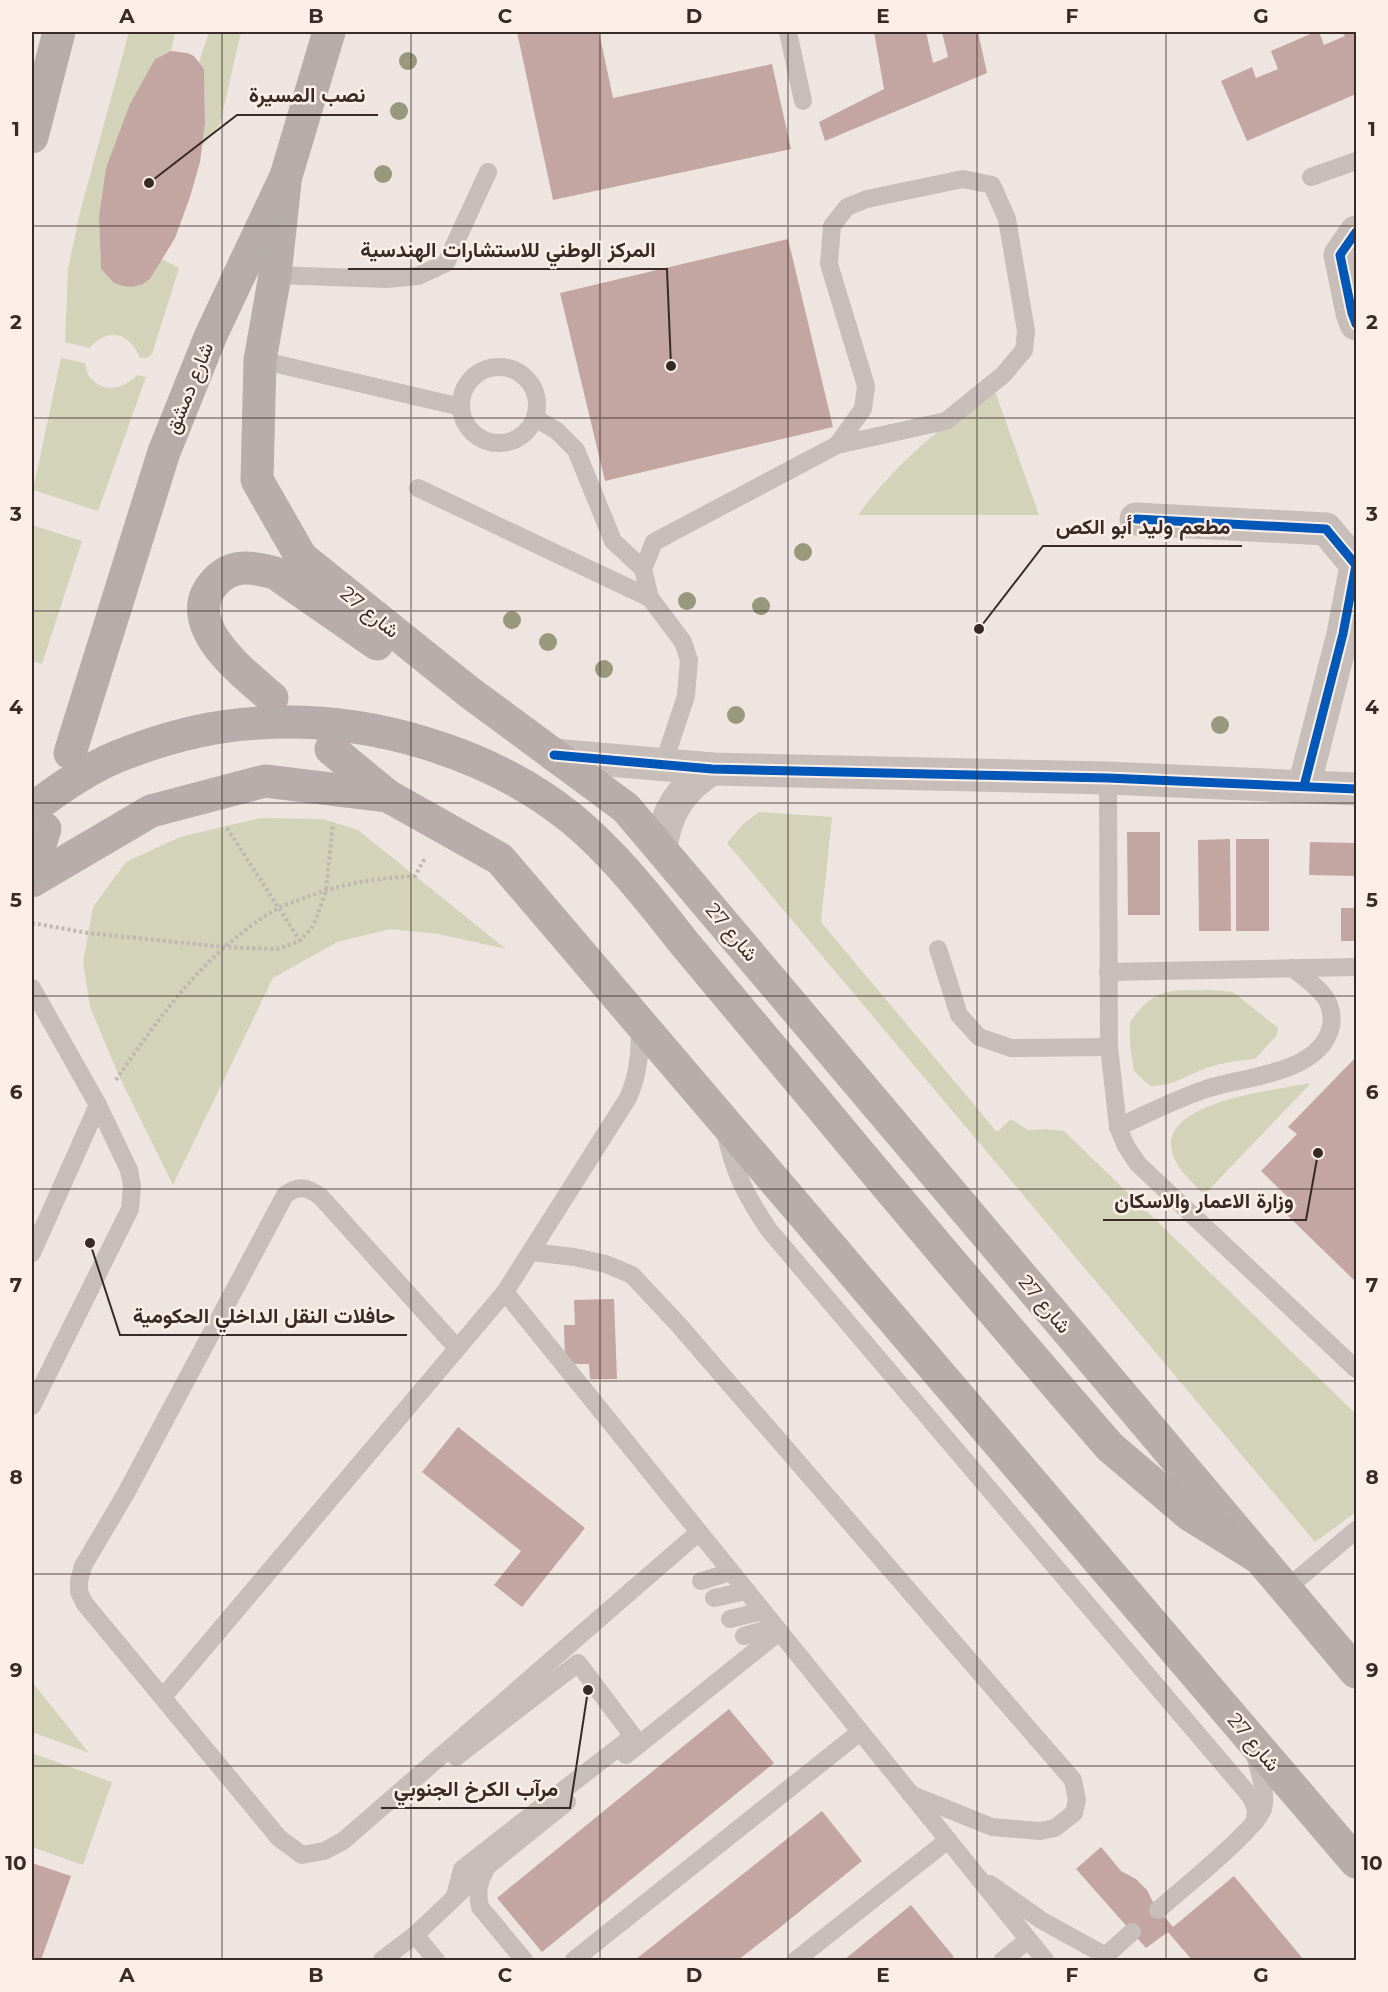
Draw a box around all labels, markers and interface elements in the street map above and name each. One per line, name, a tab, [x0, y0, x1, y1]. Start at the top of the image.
text: A	[118, 4, 135, 28]
text: B	[308, 4, 324, 28]
text: C	[498, 4, 513, 28]
text: D	[686, 4, 702, 28]
text: E	[876, 4, 890, 28]
text: F	[1066, 4, 1079, 28]
text: G	[1253, 4, 1269, 28]
callout: نصب المسيرة	[237, 76, 378, 115]
text: نصب المسيرة	[249, 82, 365, 108]
text: 1	[12, 117, 20, 141]
text: 1	[1368, 117, 1376, 141]
callout: المركز الوطني للاستشارات الهندسية	[348, 230, 667, 269]
text: المركز الوطني للاستشارات الهندسية	[360, 237, 656, 267]
text: 2	[10, 310, 22, 334]
text: 2	[1366, 310, 1378, 334]
street label: شارع دمشق	[160, 339, 220, 438]
text: 3	[9, 502, 22, 526]
text: 3	[1365, 502, 1378, 526]
callout: مطعم وليد أبو الكص	[1043, 507, 1242, 546]
text: مطعم وليد أبو الكص	[1056, 514, 1230, 541]
street label: شارع 27	[335, 581, 404, 644]
text: 4	[9, 695, 23, 719]
text: 4	[1365, 695, 1379, 719]
text: 5	[10, 888, 22, 912]
text: 5	[1366, 888, 1378, 912]
street label: شارع 27	[699, 898, 763, 967]
text: 6	[10, 1080, 23, 1104]
text: 6	[1366, 1080, 1379, 1104]
callout: وزارة الاعمار والاسكان	[1103, 1181, 1306, 1220]
text: وزارة الاعمار والاسكان	[1114, 1188, 1294, 1214]
street label: شارع 27	[1012, 1270, 1076, 1339]
text: 7	[10, 1273, 22, 1297]
text: 7	[1366, 1273, 1378, 1297]
callout: حافلات النقل الداخلي الحكومية	[120, 1296, 407, 1335]
text: حافلات النقل الداخلي الحكومية	[133, 1303, 395, 1333]
text: 8	[9, 1465, 23, 1489]
text: 8	[1365, 1465, 1379, 1489]
text: 9	[10, 1658, 22, 1682]
text: 9	[1366, 1658, 1378, 1682]
street label: شارع 27	[1221, 1708, 1285, 1777]
callout: مرآب الكرخ الجنوبي	[381, 1769, 570, 1808]
text: مرآب الكرخ الجنوبي	[394, 1776, 558, 1806]
text: 10	[5, 1851, 27, 1875]
text: 10	[1361, 1851, 1383, 1875]
text: A	[118, 1963, 135, 1987]
text: B	[308, 1963, 324, 1987]
text: C	[498, 1963, 513, 1987]
text: D	[686, 1963, 702, 1987]
text: E	[876, 1963, 890, 1987]
text: F	[1066, 1963, 1079, 1987]
text: G	[1253, 1963, 1269, 1987]

